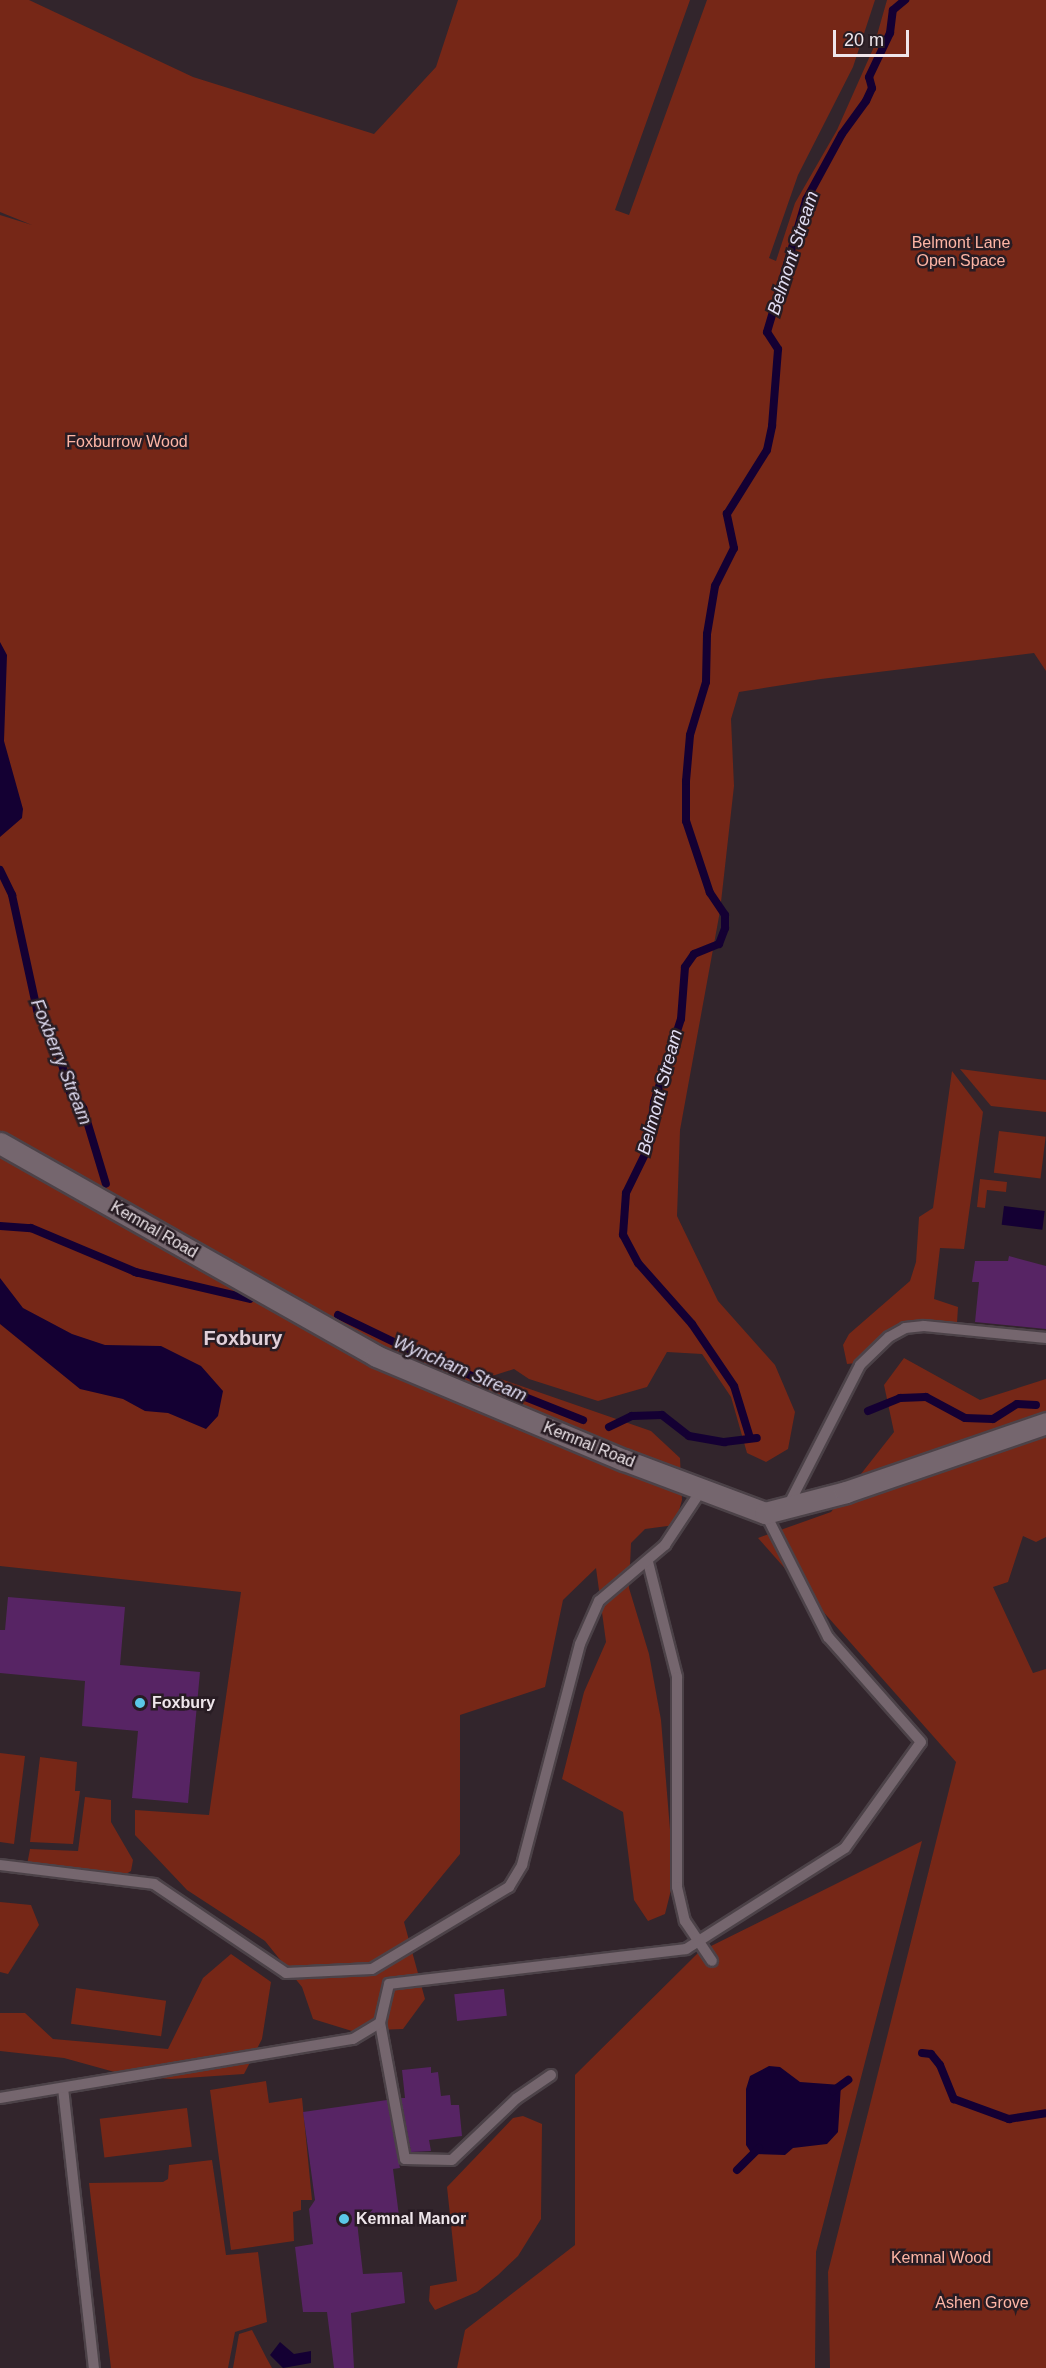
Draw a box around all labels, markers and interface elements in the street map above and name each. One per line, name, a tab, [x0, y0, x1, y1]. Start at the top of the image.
scale bar	[836, 18, 912, 56]
text: 20 m	[844, 30, 884, 50]
water label: Belmont Stream	[763, 188, 823, 318]
park label: Belmont Lane Open Space	[912, 233, 1010, 271]
park label: Foxburrow Wood	[66, 432, 188, 452]
water label: Foxberry Stream	[26, 996, 96, 1128]
water label: Belmont Stream	[633, 1027, 687, 1157]
street label: Kemnal Road	[107, 1197, 201, 1263]
district label: Foxbury	[204, 1326, 282, 1350]
water label: Wyncham Stream	[390, 1331, 530, 1407]
street label: Kemnal Road	[540, 1418, 638, 1472]
place label: Foxbury	[152, 1693, 215, 1713]
marker: Foxbury	[133, 1696, 147, 1710]
place label: Kemnal Manor	[356, 2209, 466, 2229]
marker: Kemnal Manor	[337, 2212, 351, 2226]
park label: Kemnal Wood	[891, 2248, 991, 2268]
park label: Ashen Grove	[935, 2293, 1029, 2313]

